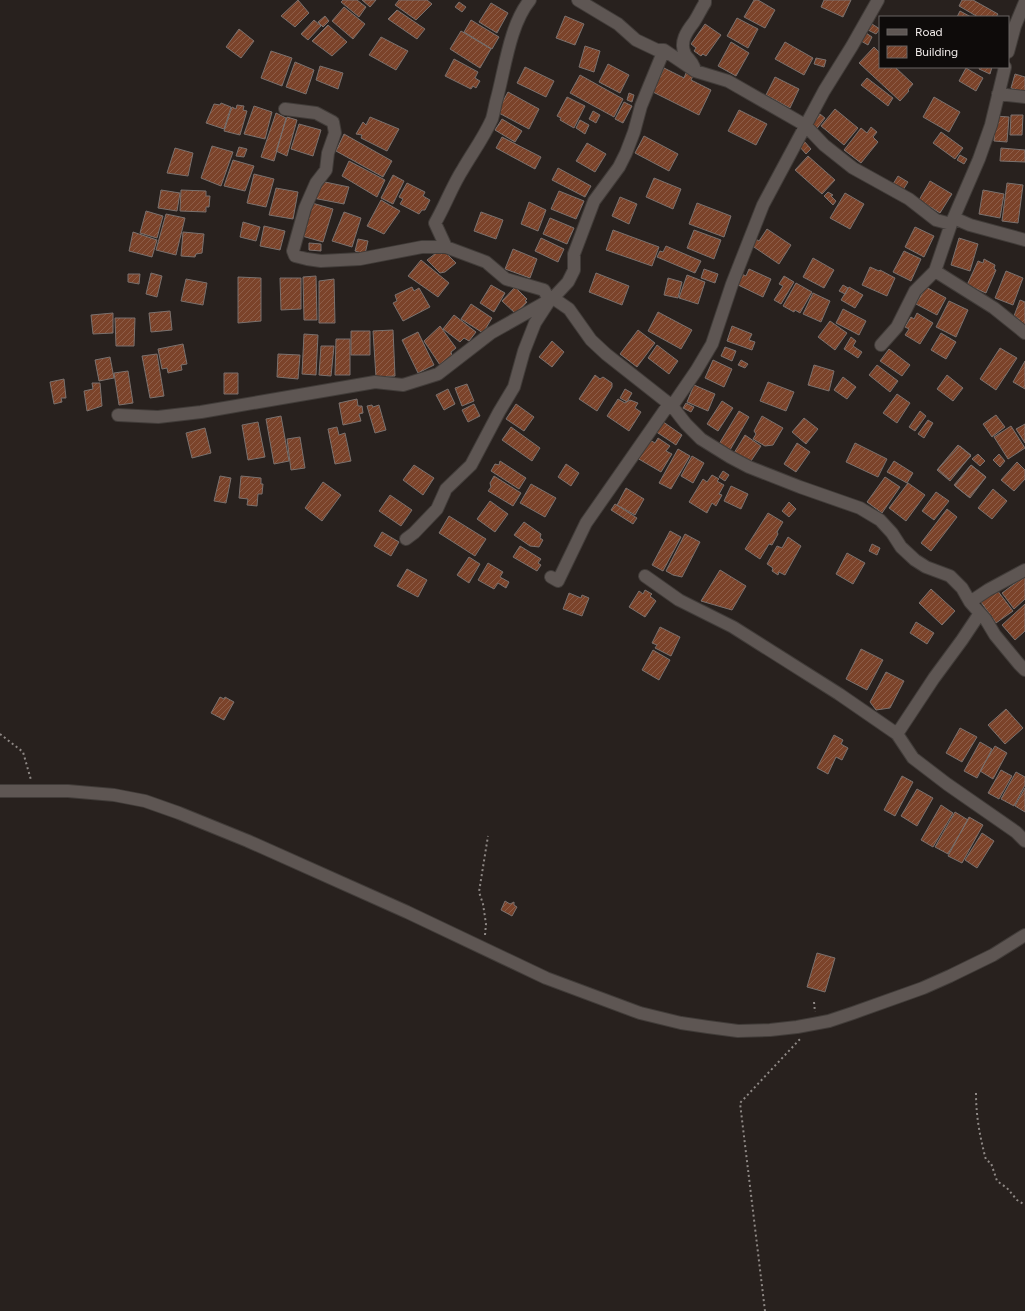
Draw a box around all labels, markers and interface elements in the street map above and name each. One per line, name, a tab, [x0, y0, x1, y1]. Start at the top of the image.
legend	[879, 16, 1009, 68]
text: Road	[915, 25, 943, 39]
text: Building	[915, 45, 958, 59]

